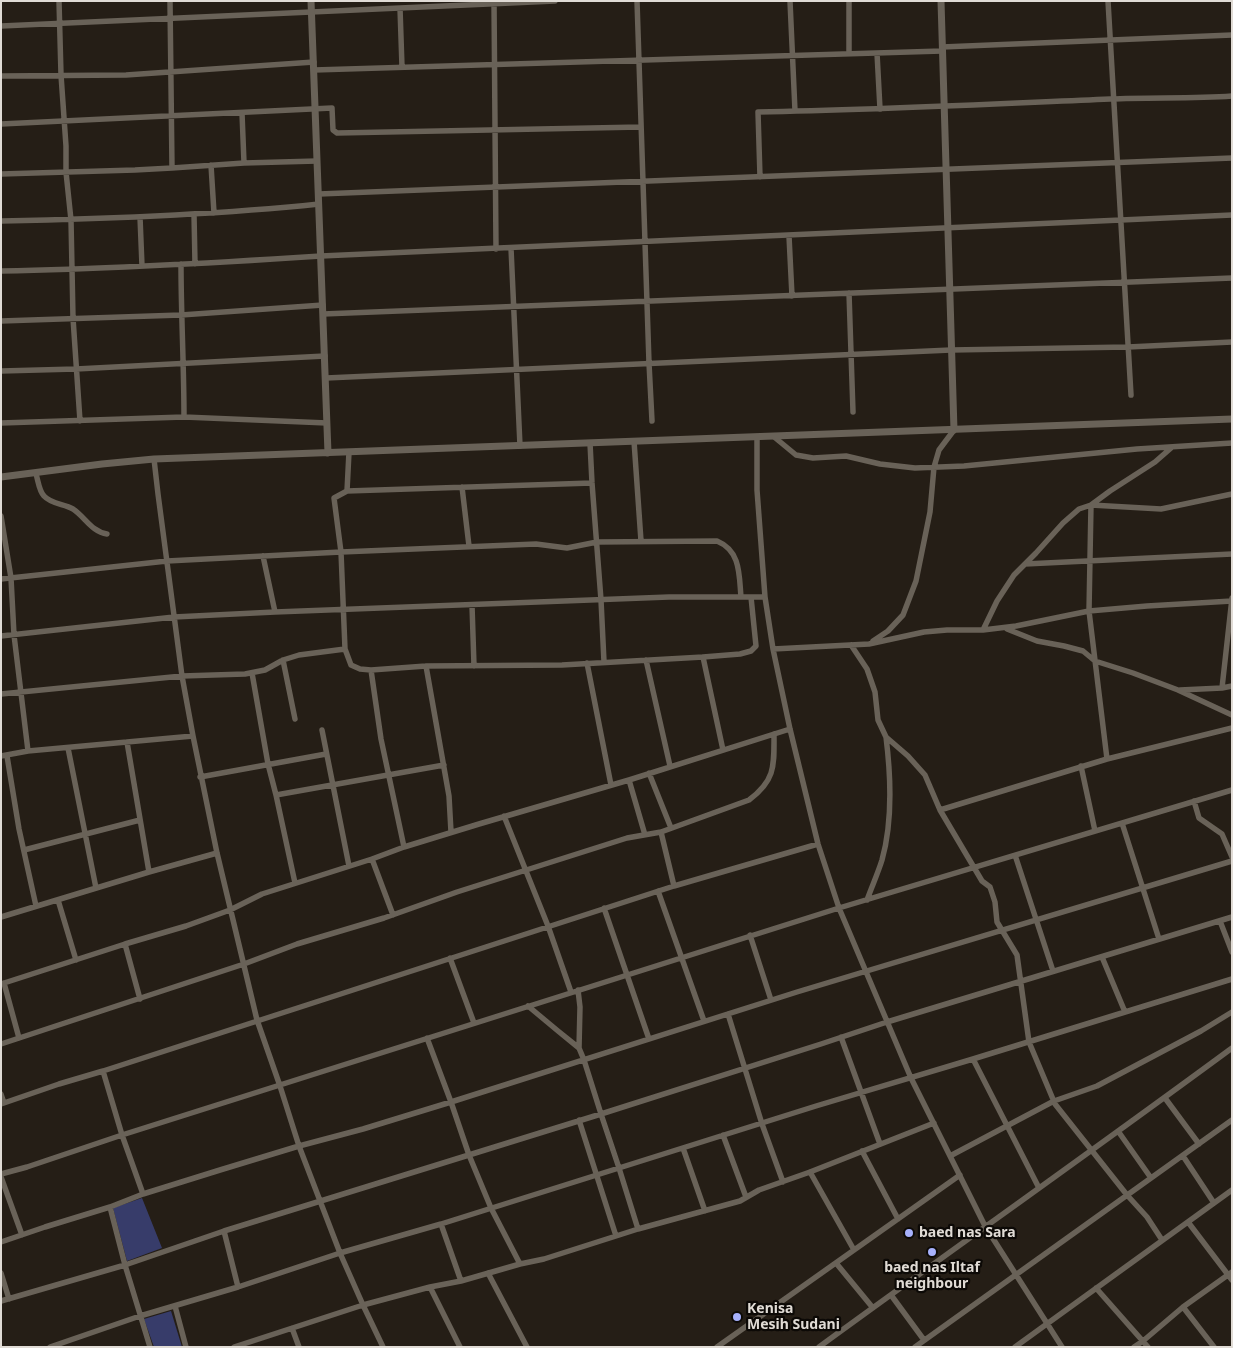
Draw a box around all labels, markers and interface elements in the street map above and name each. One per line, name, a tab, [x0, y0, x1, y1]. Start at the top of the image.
place label: baed nas Sara	[919, 1225, 1016, 1241]
marker: baed nas Sara	[903, 1227, 915, 1239]
marker: baed nas Iltaf neighbour	[926, 1246, 938, 1258]
place label: baed nas Iltaf neighbour	[884, 1260, 980, 1292]
place label: Kenisa Mesih Sudani	[747, 1301, 840, 1334]
marker: Kenisa Mesih Sudani	[731, 1311, 743, 1323]

